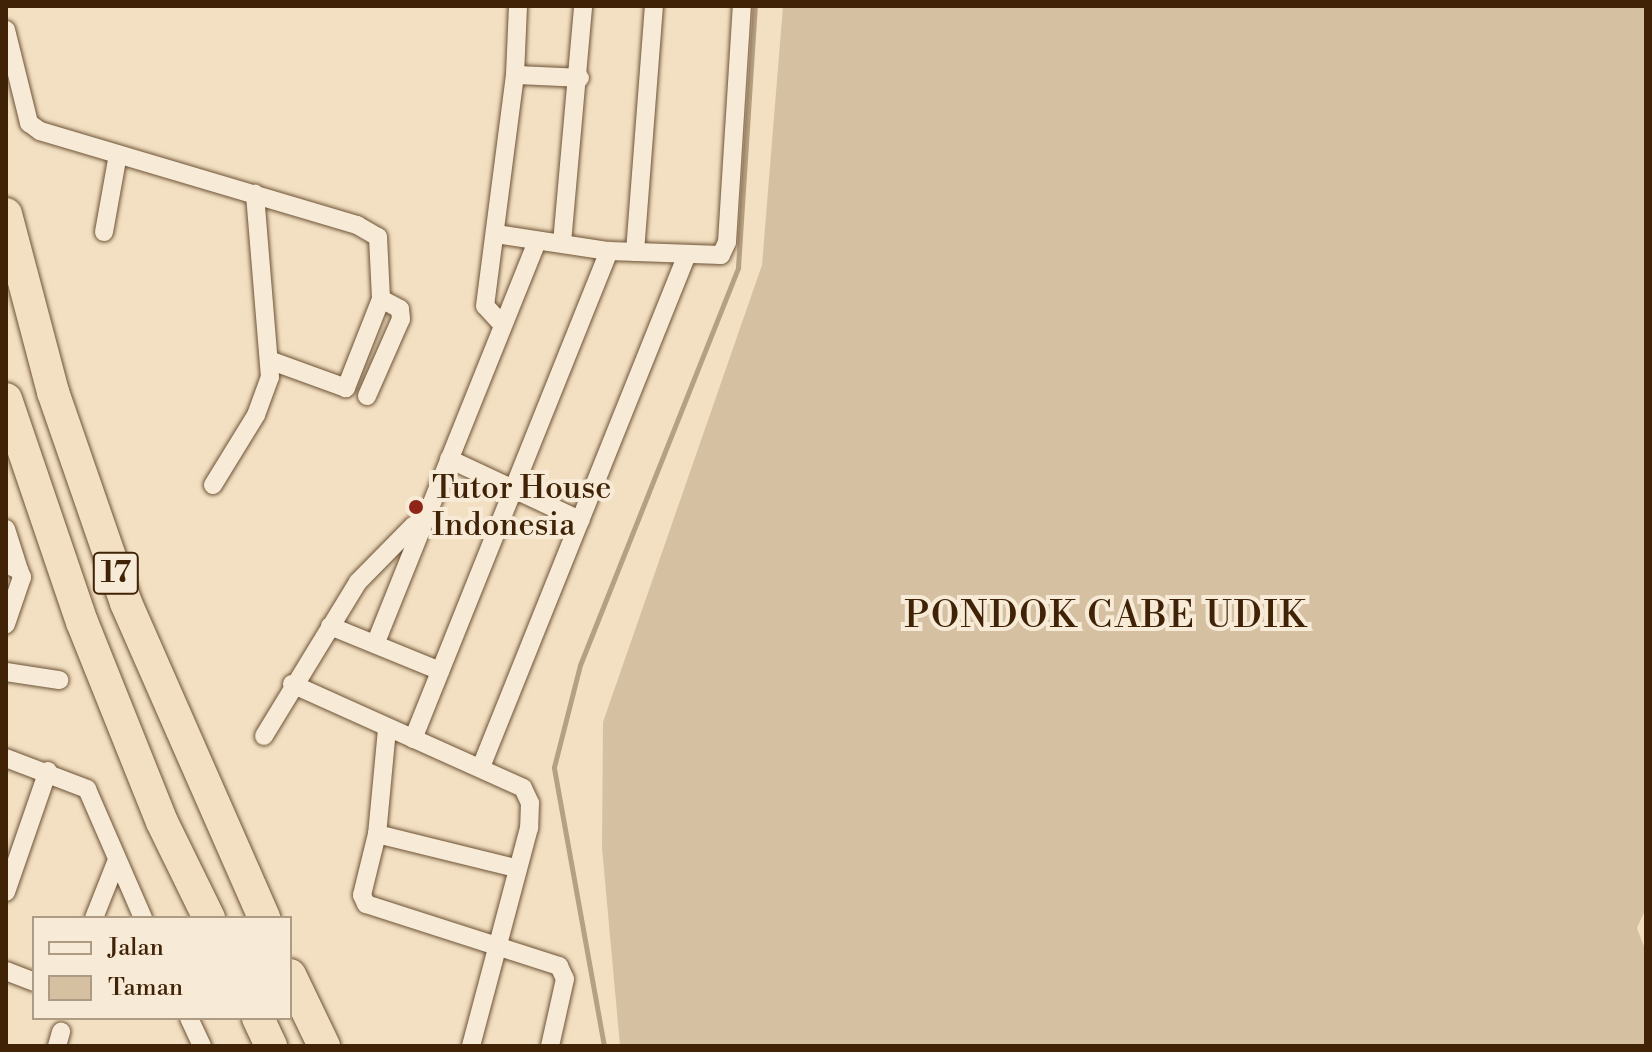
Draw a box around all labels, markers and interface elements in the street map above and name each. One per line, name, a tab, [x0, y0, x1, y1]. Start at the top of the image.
place label: Tutor House Indonesia	[432, 470, 611, 545]
marker: Tutor House Indonesia	[407, 498, 425, 516]
road number: 17	[92, 547, 140, 599]
district label: PONDOK CABE UDIK	[904, 595, 1308, 639]
legend	[32, 916, 292, 1020]
text: Jalan	[108, 933, 164, 963]
text: Taman	[108, 973, 183, 1003]

